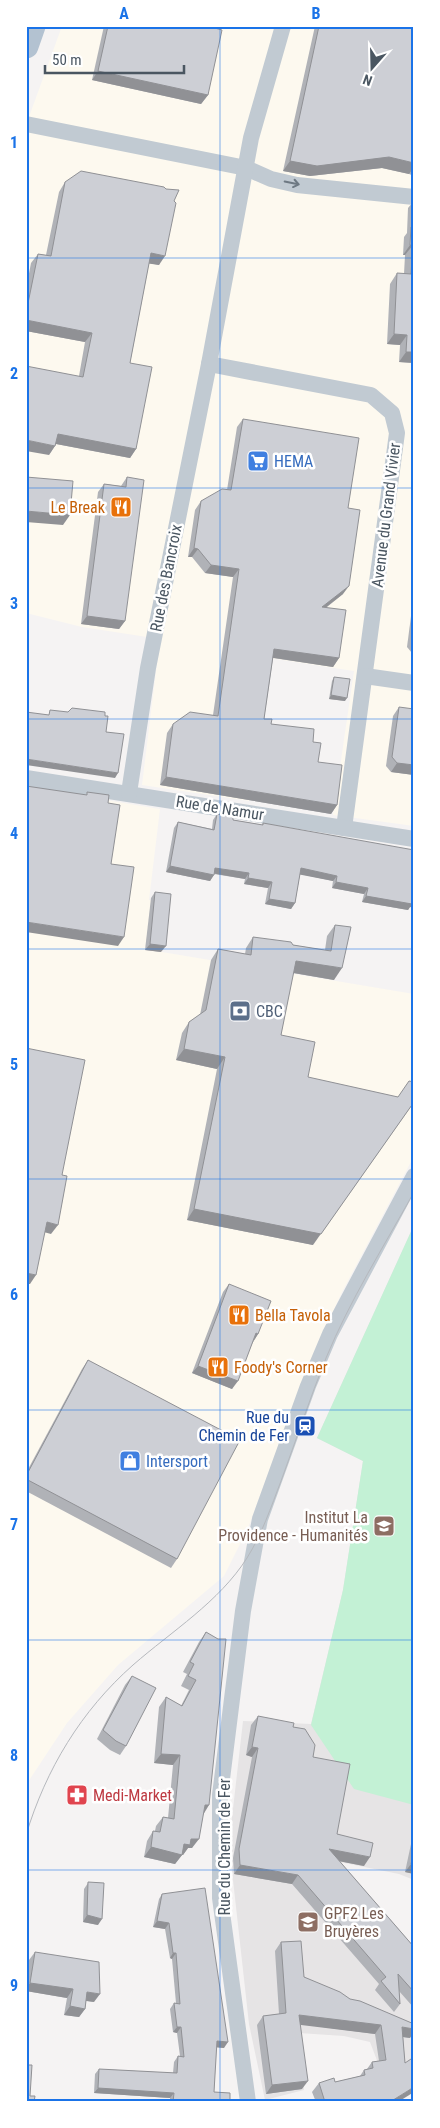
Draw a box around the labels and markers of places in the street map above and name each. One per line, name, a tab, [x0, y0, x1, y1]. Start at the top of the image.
supermarket icon: HEMA	[246, 449, 270, 473]
place label: HEMA	[274, 452, 313, 471]
restaurant icon: Le Break	[109, 495, 133, 519]
place label: Le Break	[50, 498, 106, 517]
bank icon: CBC	[228, 999, 252, 1023]
place label: CBC	[256, 1002, 283, 1021]
restaurant icon: Bella Tavola	[227, 1303, 251, 1327]
place label: Bella Tavola	[255, 1306, 331, 1325]
restaurant icon: Foody's Corner	[206, 1355, 230, 1379]
place label: Foody's Corner	[234, 1358, 328, 1377]
place label: Rue du Chemin de Fer	[199, 1408, 289, 1445]
station icon: Rue du Chemin de Fer	[293, 1414, 317, 1438]
shop icon: Intersport	[118, 1449, 142, 1473]
place label: Intersport	[146, 1452, 208, 1471]
place label: Institut La Providence - Humanités	[218, 1508, 368, 1545]
school or university icon: Institut La Providence - Humanités	[372, 1514, 396, 1538]
pharmacy icon: Medi-Market	[65, 1783, 89, 1807]
place label: Medi-Market	[93, 1786, 172, 1805]
place label: GPF2 Les Bruyères	[324, 1904, 384, 1941]
school or university icon: GPF2 Les Bruyères	[296, 1910, 320, 1934]

